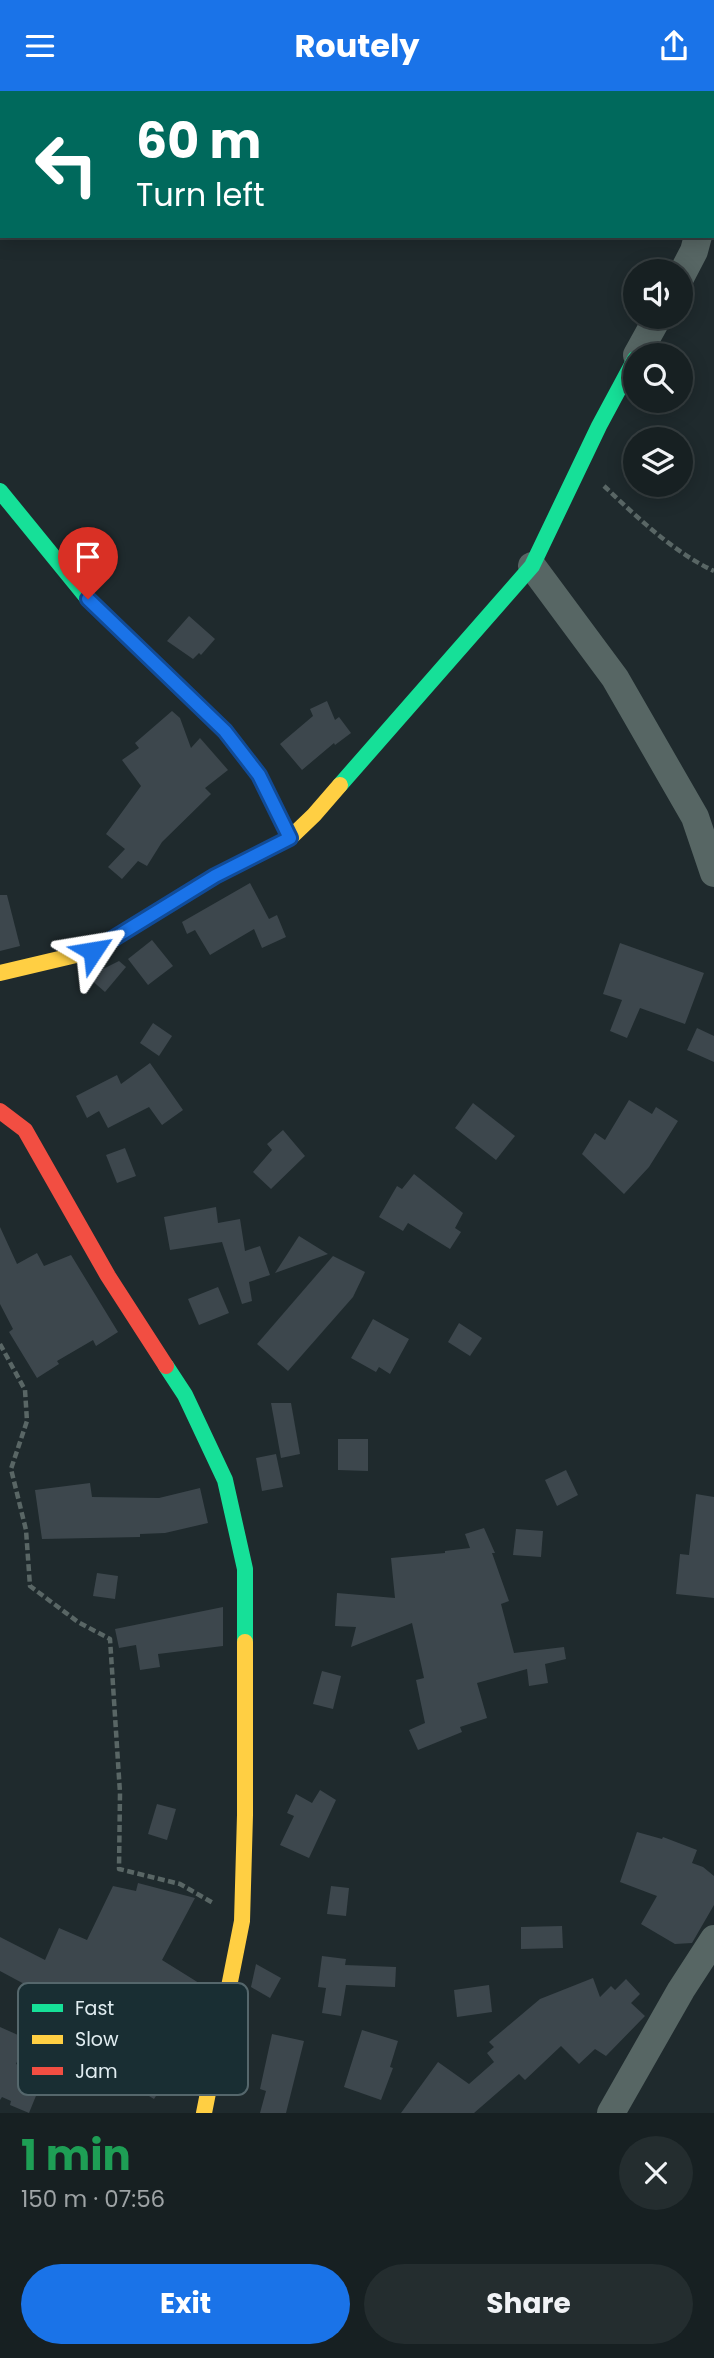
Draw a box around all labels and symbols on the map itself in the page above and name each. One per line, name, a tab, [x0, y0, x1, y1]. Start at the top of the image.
pin	[58, 527, 118, 599]
position arrow	[56, 914, 130, 988]
legend	[18, 1983, 248, 2095]
text: Fast	[75, 1995, 114, 2022]
text: Slow	[75, 2026, 119, 2053]
text: Jam	[75, 2058, 117, 2085]

